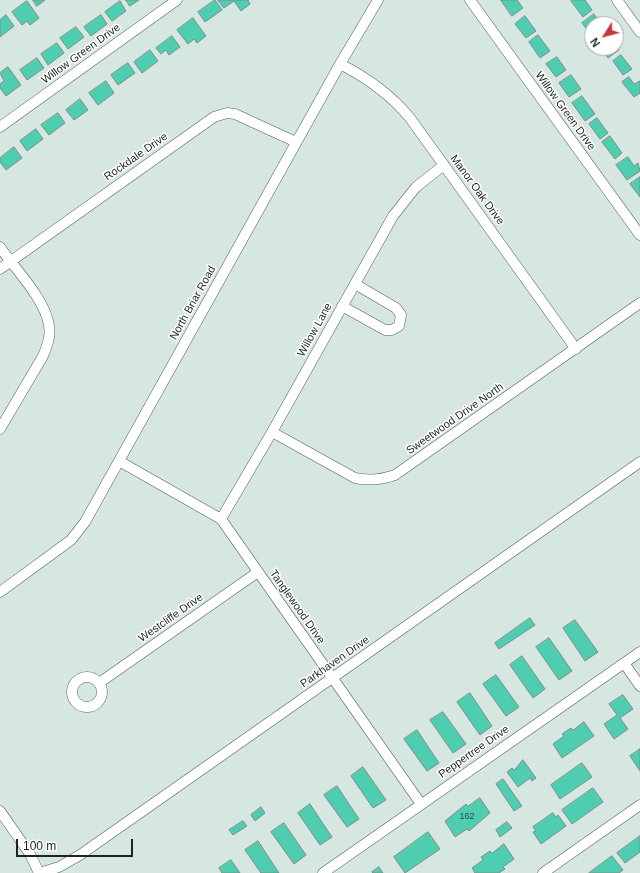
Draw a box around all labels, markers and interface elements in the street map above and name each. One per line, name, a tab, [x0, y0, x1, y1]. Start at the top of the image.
north arrow	[584, 16, 624, 56]
street label: Willow Green Drive	[39, 21, 123, 87]
text: N	[588, 36, 602, 49]
street label: Willow Green Drive	[532, 69, 598, 153]
street label: Rockdale Drive	[102, 130, 170, 184]
street label: Manor Oak Drive	[447, 152, 507, 228]
street label: North Briar Road	[167, 264, 219, 342]
street label: Willow Lane	[295, 301, 335, 359]
street label: Sweetwood Drive North	[404, 380, 506, 458]
street label: Tanglewood Drive	[267, 567, 327, 647]
street label: Westcliffe Drive	[136, 591, 206, 645]
street label: Parkhaven Drive	[298, 633, 372, 691]
street label: Peppertree Drive	[436, 723, 512, 781]
house number: 162	[459, 812, 475, 822]
scale bar	[18, 831, 135, 857]
text: 100 m	[23, 839, 56, 853]

